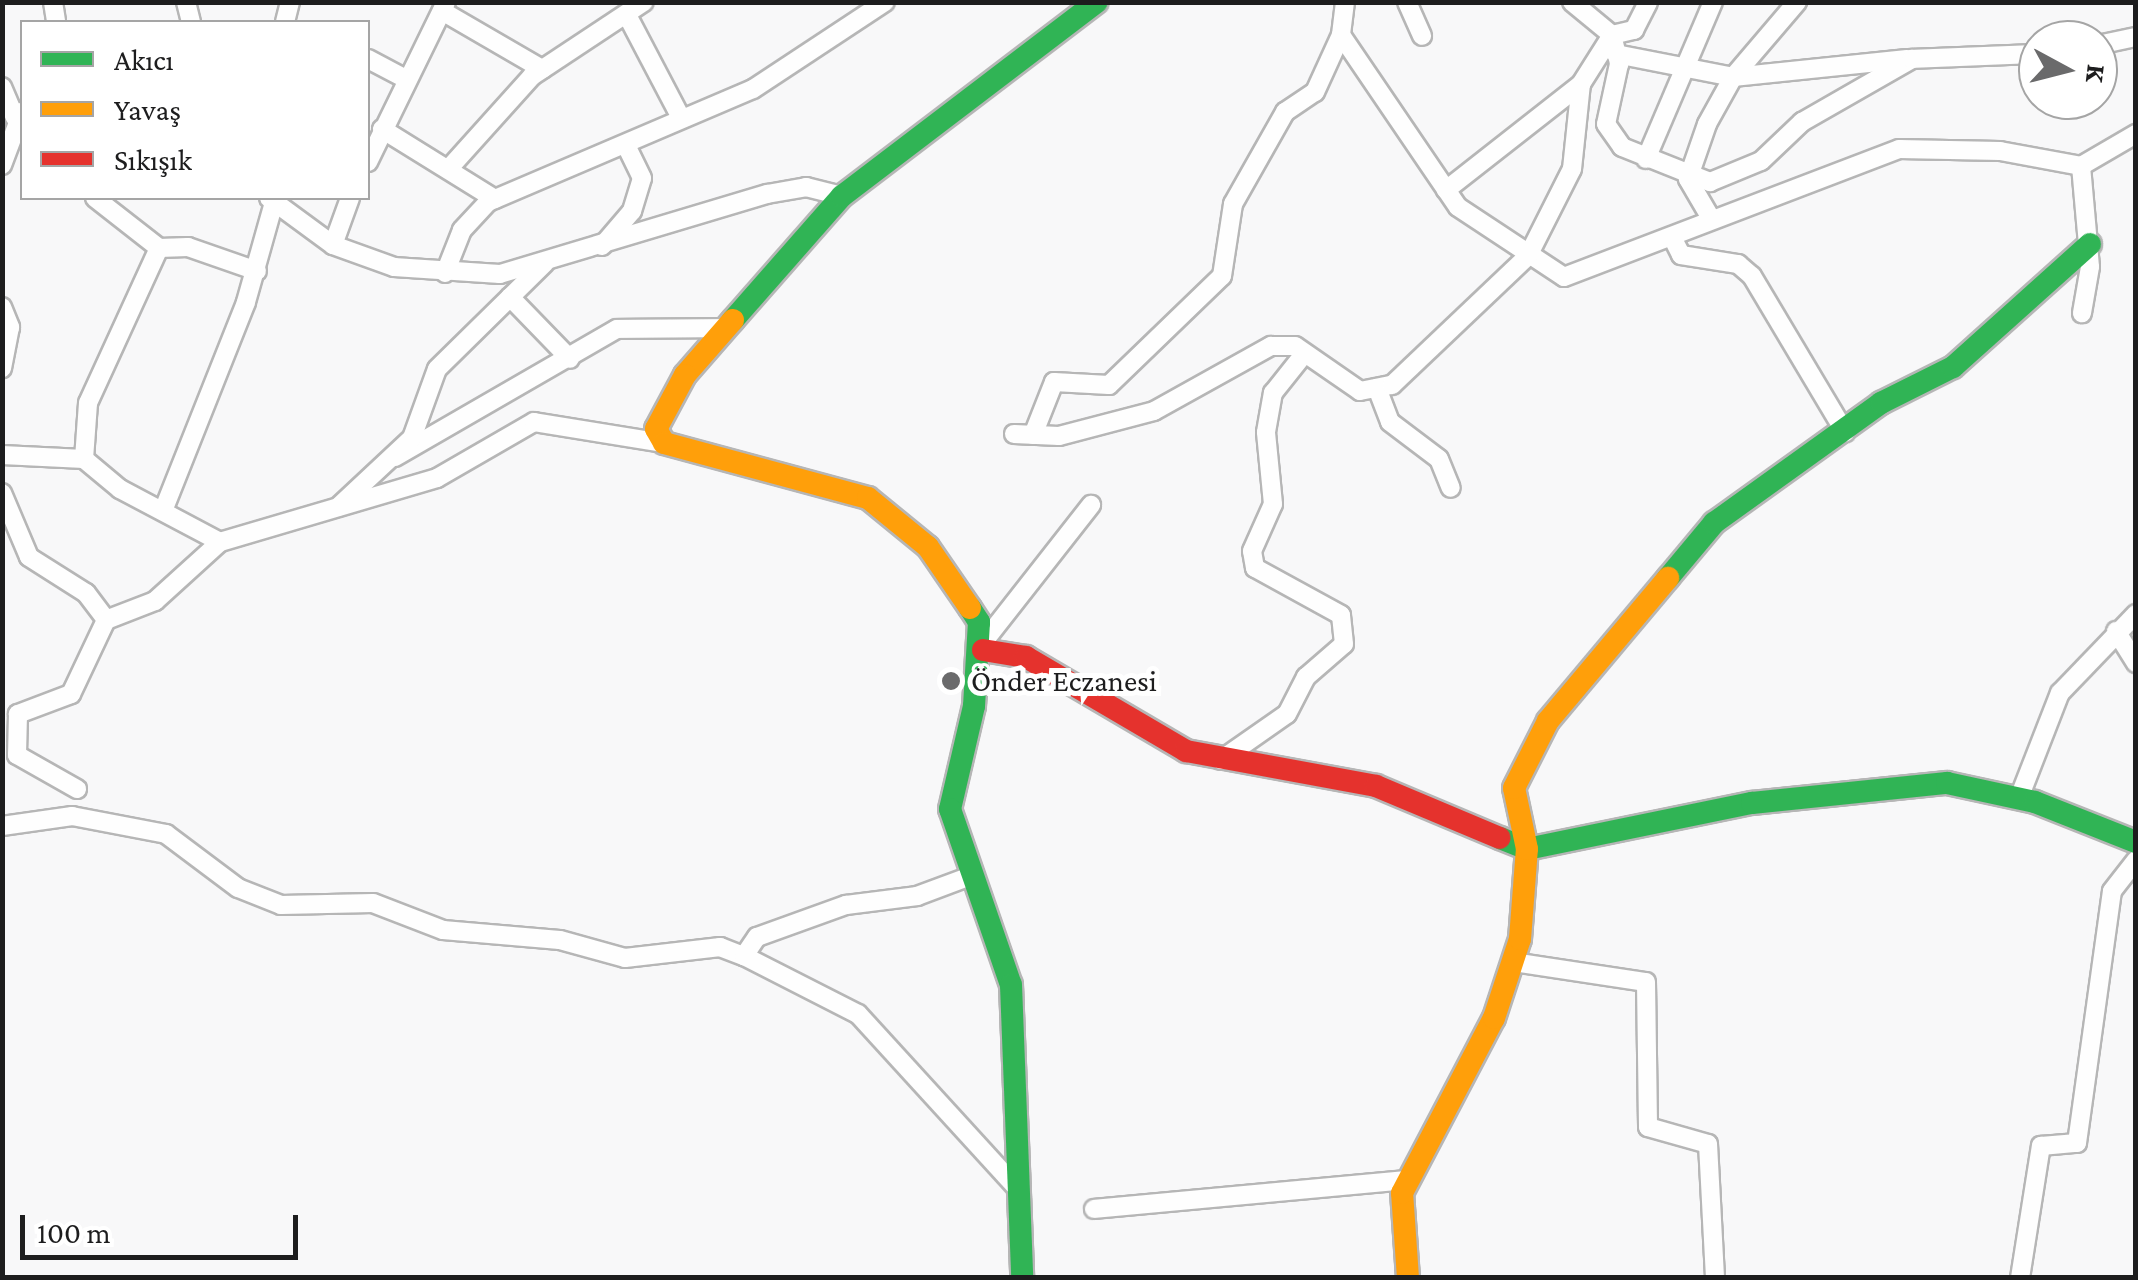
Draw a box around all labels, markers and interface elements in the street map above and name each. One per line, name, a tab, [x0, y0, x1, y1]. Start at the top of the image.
legend	[20, 20, 370, 200]
north arrow	[2018, 20, 2118, 120]
text: Akıcı	[114, 43, 174, 76]
text: K	[2080, 63, 2113, 84]
text: Yavaş	[114, 93, 181, 126]
text: Sıkışık	[114, 143, 192, 176]
place label: Önder Eczanesi	[971, 663, 1157, 699]
marker: Önder Eczanesi	[940, 670, 962, 692]
scale bar	[25, 1195, 302, 1257]
text: 100 m	[37, 1216, 111, 1249]

